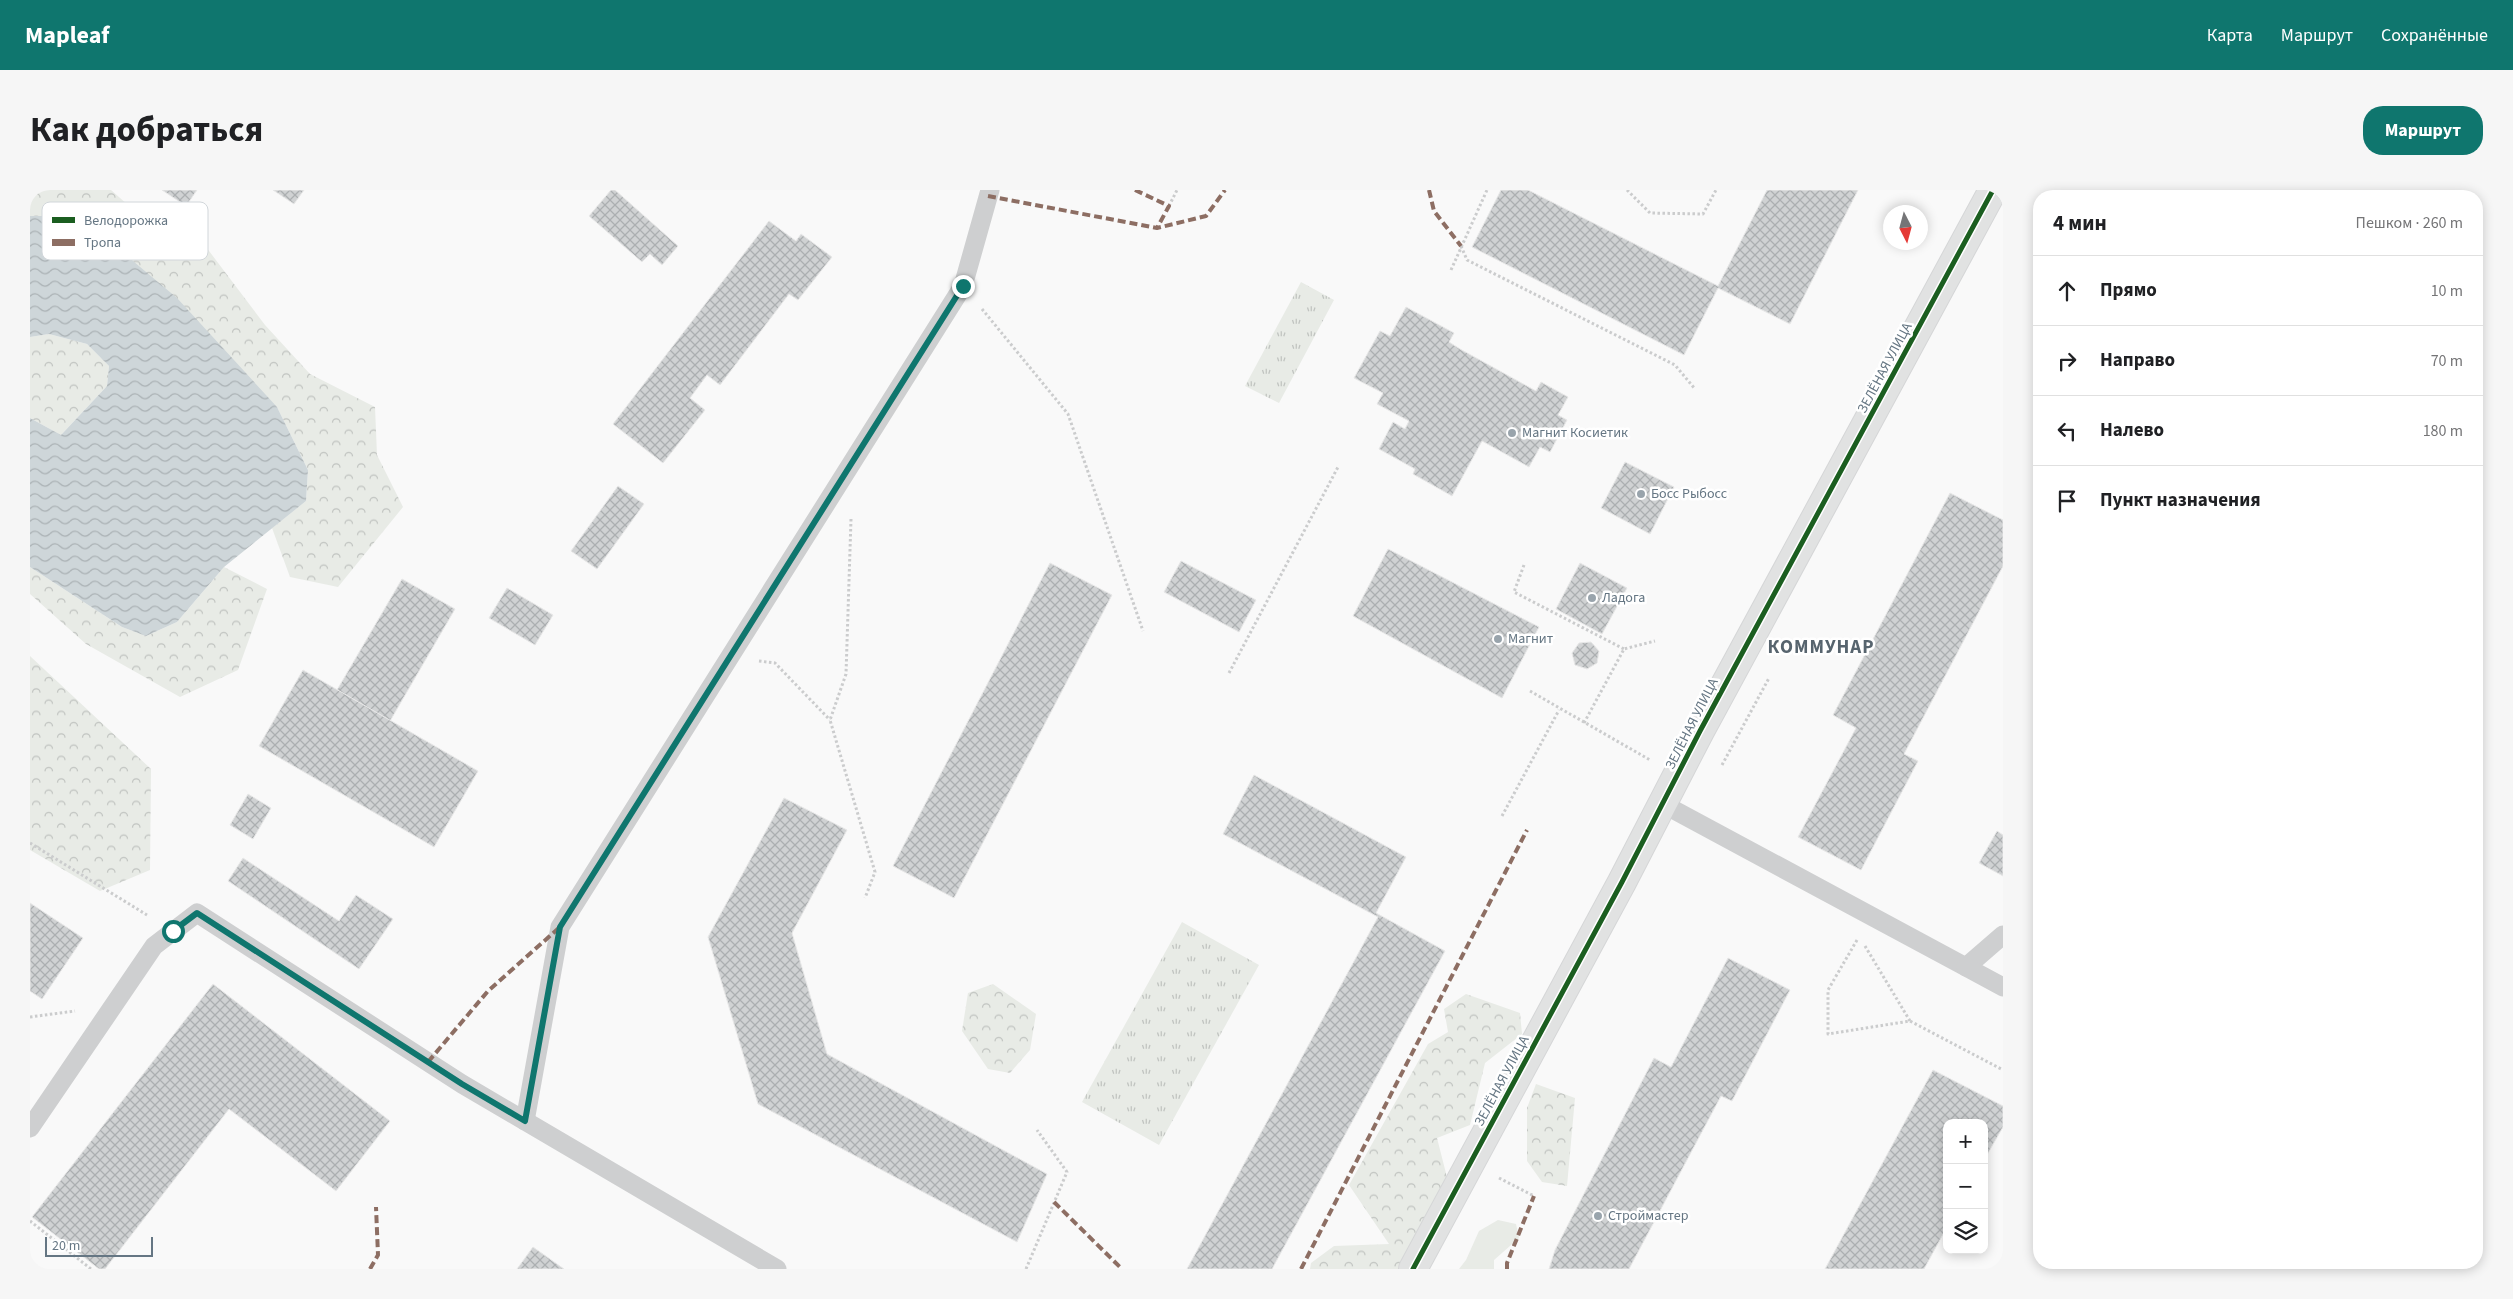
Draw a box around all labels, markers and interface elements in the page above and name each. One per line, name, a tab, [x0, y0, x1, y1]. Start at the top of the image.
text: Mapleaf	[25, 18, 110, 53]
text: Карта	[2207, 23, 2253, 48]
text: Маршрут	[2281, 23, 2353, 48]
text: Сохранённые	[2381, 23, 2488, 48]
text: Как добраться	[30, 105, 263, 155]
button: Маршрут	[2363, 106, 2483, 155]
legend	[42, 202, 208, 260]
north arrow	[1883, 205, 1928, 250]
text: 4 мин	[2053, 208, 2107, 238]
text: Велодорожка	[84, 211, 168, 231]
text: Пешком · 260 m	[2356, 212, 2463, 234]
text: Тропа	[84, 233, 121, 253]
route end	[952, 275, 975, 298]
icon: ahead	[2053, 277, 2081, 305]
text: Прямо	[2100, 277, 2157, 304]
text: 10 m	[2431, 280, 2463, 302]
street label: ЗЕЛЁНАЯ УЛИЦА	[1853, 319, 1917, 417]
icon: right	[2053, 347, 2081, 375]
text: Направо	[2100, 347, 2175, 374]
text: 70 m	[2431, 350, 2463, 372]
icon: left	[2053, 417, 2081, 445]
text: Налево	[2100, 417, 2164, 444]
text: 180 m	[2423, 420, 2463, 442]
place label: Магнит Косиетик	[1522, 423, 1628, 443]
marker: Магнит Косиетик	[1506, 427, 1518, 439]
place label: Босс Рыбосс	[1651, 484, 1728, 504]
icon: arrive	[2053, 487, 2081, 515]
text: Пункт назначения	[2100, 487, 2261, 514]
marker: Босс Рыбосс	[1635, 488, 1647, 500]
place label: Ладога	[1602, 588, 1645, 608]
marker: Ладога	[1586, 592, 1598, 604]
place label: Магнит	[1508, 629, 1554, 649]
marker: Магнит	[1492, 633, 1504, 645]
district label: КОММУНАР	[1768, 634, 1875, 661]
street label: ЗЕЛЁНАЯ УЛИЦА	[1660, 675, 1724, 773]
route start	[162, 920, 185, 943]
street label: ЗЕЛЁНАЯ УЛИЦА	[1470, 1032, 1534, 1130]
map controls	[1943, 1119, 1988, 1254]
button: +	[1943, 1119, 1988, 1164]
button: −	[1943, 1164, 1988, 1209]
place label: Строймастер	[1608, 1206, 1689, 1226]
button: layers	[1943, 1209, 1988, 1254]
marker: Строймастер	[1592, 1210, 1604, 1222]
scale bar	[45, 1234, 152, 1257]
text: 20 m	[52, 1236, 80, 1256]

